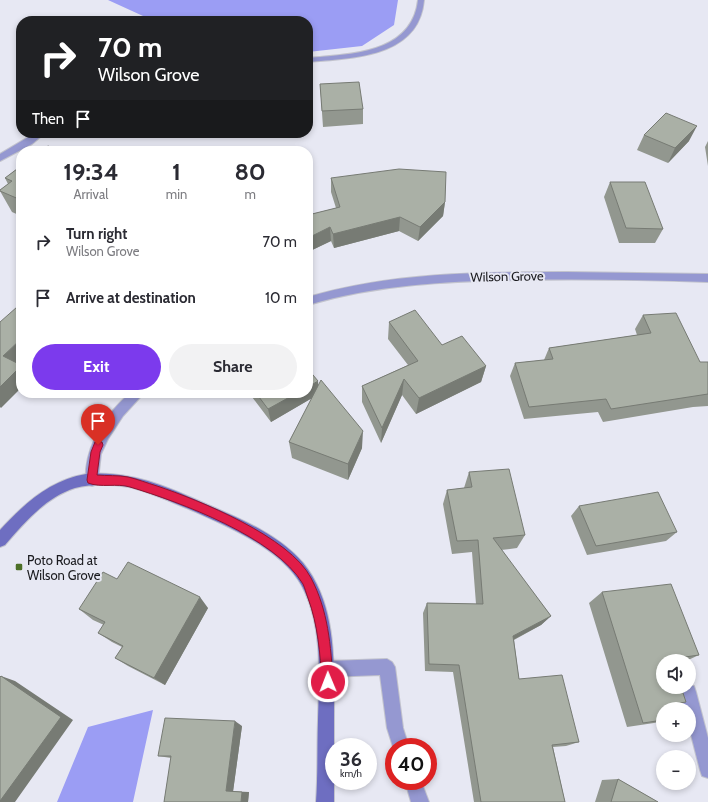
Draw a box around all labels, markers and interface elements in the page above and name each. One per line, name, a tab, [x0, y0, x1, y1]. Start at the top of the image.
text: 70 m	[98, 30, 162, 64]
icon: right	[32, 32, 84, 84]
text: Wilson Grove	[98, 64, 200, 86]
icon: arrive	[72, 108, 94, 130]
text: Then	[32, 110, 64, 128]
text: 19:34	[63, 157, 119, 186]
text: 1	[172, 157, 181, 186]
text: 80	[234, 157, 266, 186]
text: Arrival	[74, 186, 108, 202]
text: min	[166, 186, 187, 202]
text: m	[244, 186, 256, 202]
text: Turn right	[66, 225, 127, 243]
icon: right	[32, 231, 54, 253]
text: 70 m	[263, 233, 297, 251]
text: Wilson Grove	[66, 243, 139, 259]
street label: Wilson Grove	[470, 267, 544, 285]
icon: arrive	[32, 287, 54, 309]
text: Arrive at destination	[66, 289, 196, 307]
text: 10 m	[265, 289, 297, 307]
button: Exit	[32, 344, 161, 390]
button: Share	[169, 344, 297, 390]
pin	[81, 404, 115, 445]
icon: arrive	[87, 410, 109, 432]
place label: Poto Road at Wilson Grove	[27, 552, 101, 583]
marker: Poto Road at Wilson Grove	[14, 562, 24, 572]
map controls	[656, 654, 696, 790]
button: sound	[656, 654, 696, 694]
position arrow	[307, 661, 349, 703]
button: +	[656, 702, 696, 742]
speed limit sign: 40	[385, 738, 437, 790]
text: 36	[340, 747, 362, 771]
button: −	[656, 750, 696, 790]
text: km/h	[340, 767, 362, 780]

